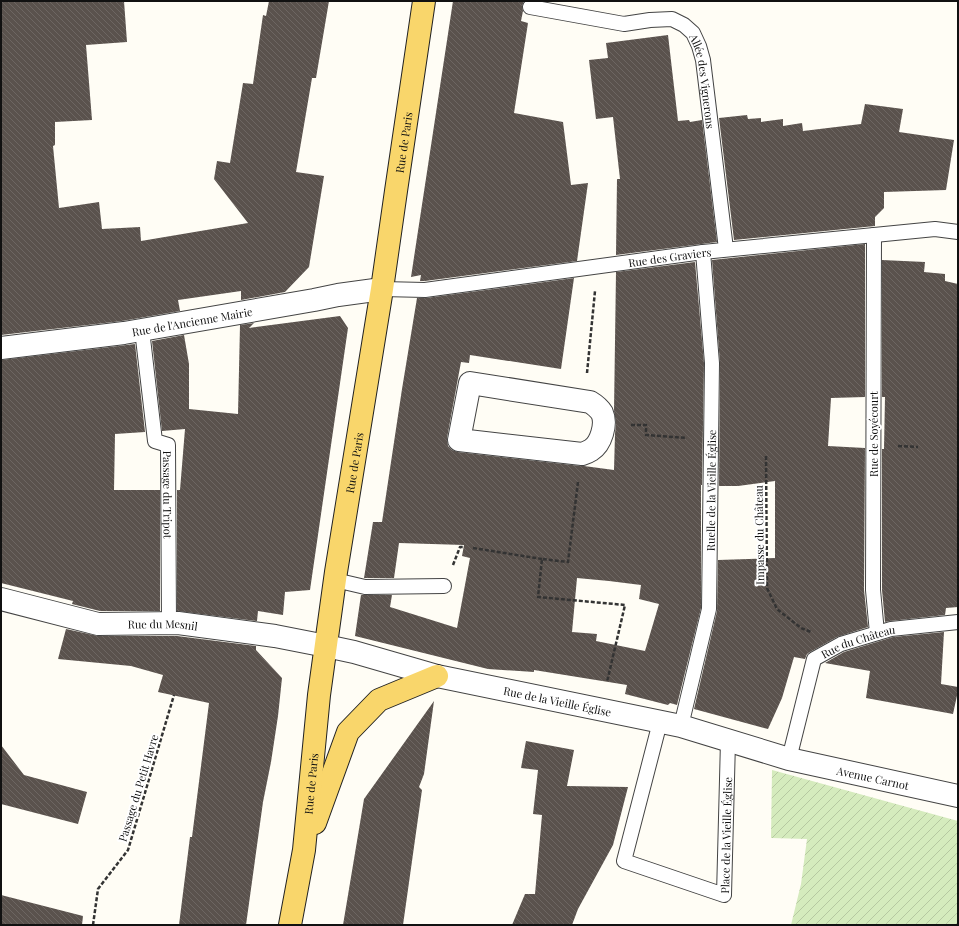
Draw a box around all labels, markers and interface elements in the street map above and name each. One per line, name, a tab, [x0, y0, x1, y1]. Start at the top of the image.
street label: Allée des Vignerons	[686, 30, 719, 129]
street label: Rue de Paris	[391, 111, 415, 174]
street label: Rue des Graviers	[627, 244, 712, 270]
street label: Rue de l'Ancienne Mairie	[131, 303, 254, 339]
street label: Rue de Soyécourt	[866, 391, 881, 477]
street label: Ruelle de la Vieille Église	[702, 429, 719, 551]
street label: Rue de Paris	[341, 431, 366, 494]
street label: Passage du Tripot	[161, 451, 176, 539]
street label: Impasse du Château	[751, 484, 767, 585]
street label: Rue du Mesnil	[128, 615, 199, 633]
street label: Rue du Château	[818, 621, 896, 661]
street label: Rue de la Vieille Église	[502, 682, 613, 719]
street label: Passage du Petit Havre	[115, 732, 162, 843]
street label: Rue de Paris	[300, 752, 321, 815]
street label: Avenue Carnot	[834, 762, 911, 793]
street label: Place de la Vieille Église	[717, 776, 735, 894]

